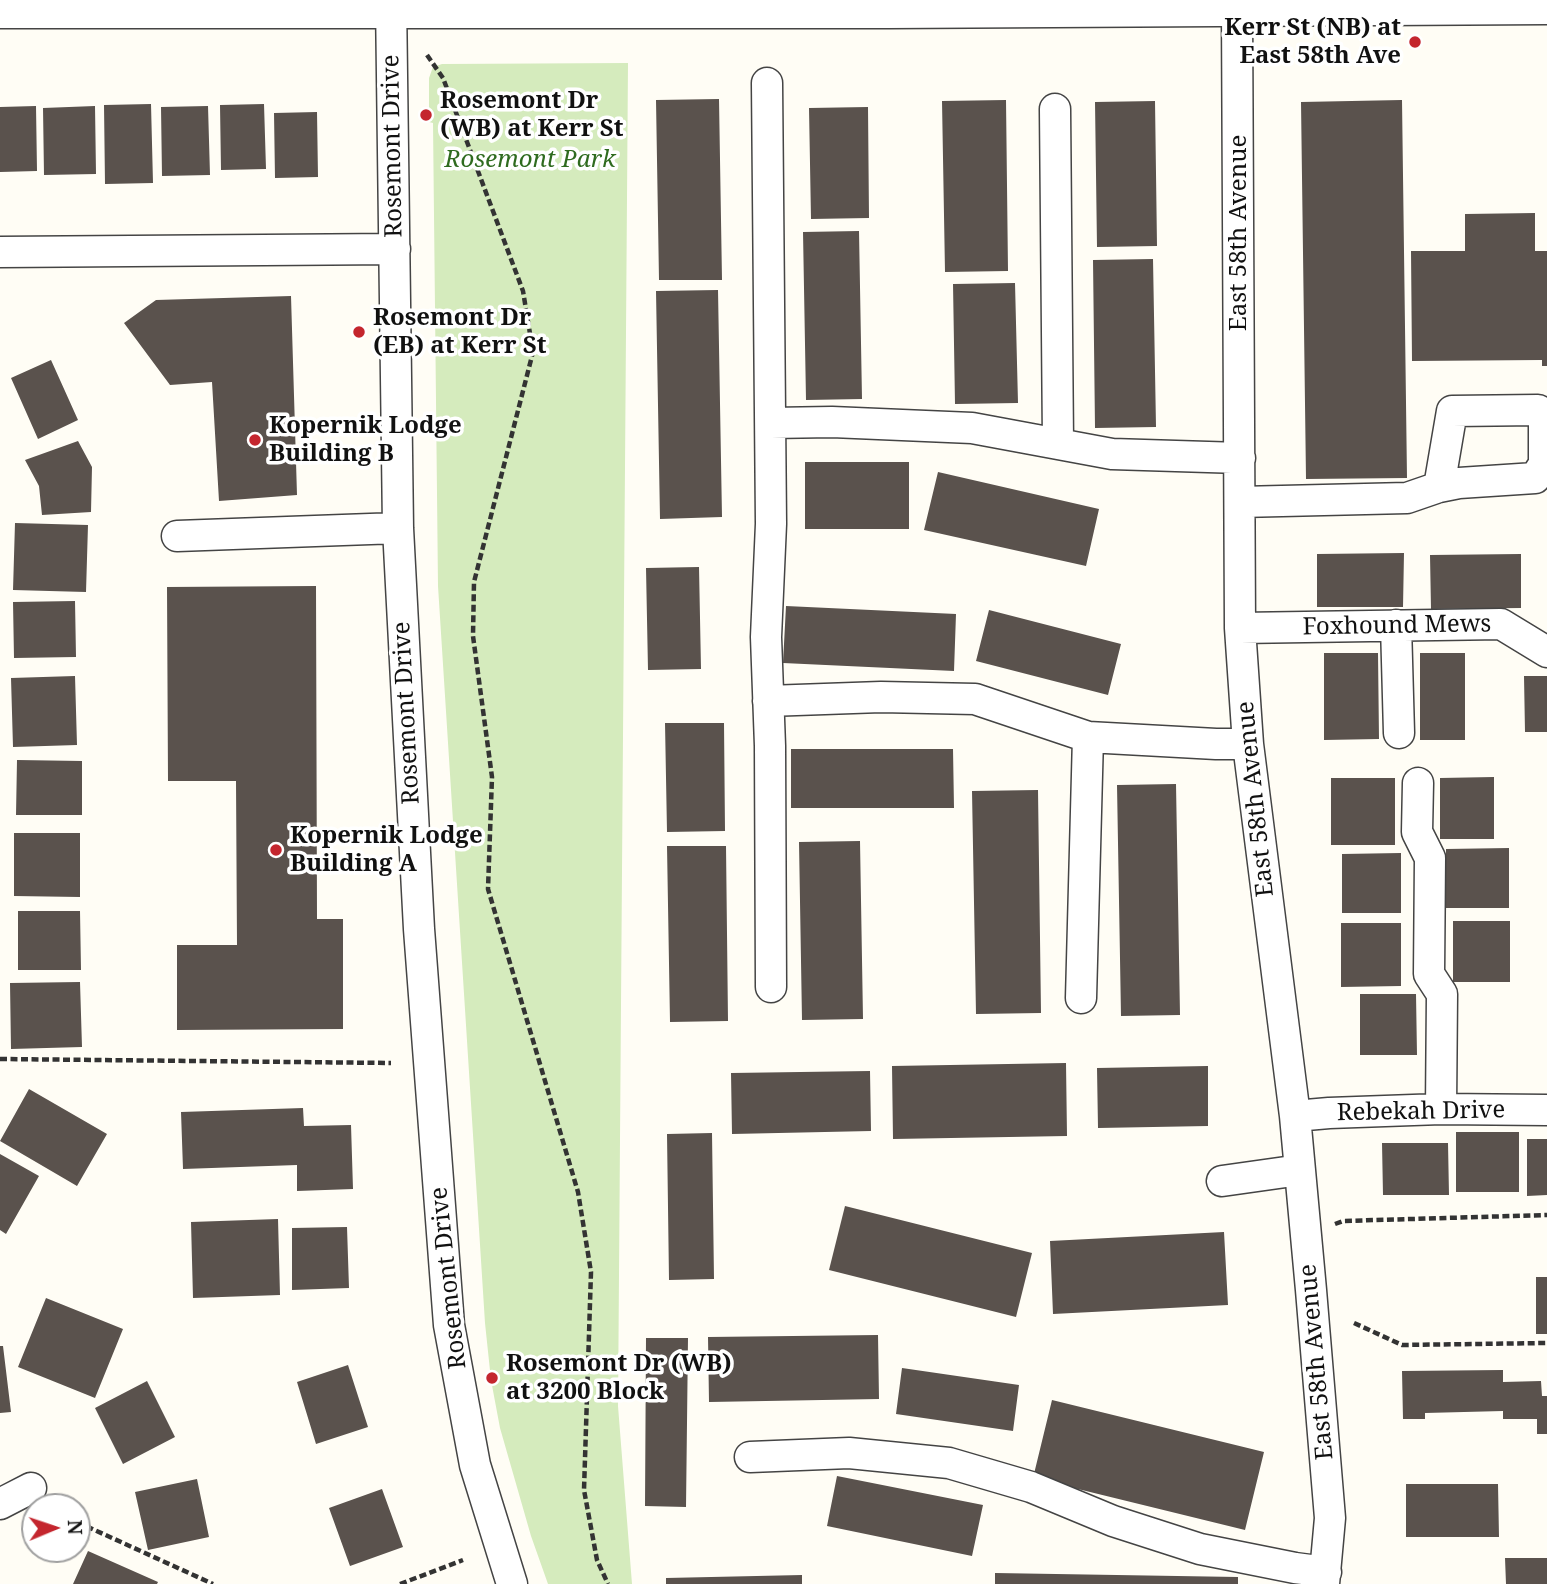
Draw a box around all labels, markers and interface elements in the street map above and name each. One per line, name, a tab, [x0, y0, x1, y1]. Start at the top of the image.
place label: Kerr St (NB) at East 58th Ave	[1224, 14, 1401, 70]
marker: Kerr St (NB) at East 58th Ave	[1407, 34, 1423, 50]
street label: Rosemont Drive	[377, 54, 409, 238]
place label: Rosemont Dr (WB) at Kerr St	[440, 87, 623, 143]
marker: Rosemont Dr (WB) at Kerr St	[418, 107, 434, 123]
street label: East 58th Avenue	[1225, 135, 1253, 331]
park label: Rosemont Park	[444, 146, 616, 174]
place label: Rosemont Dr (EB) at Kerr St	[373, 304, 546, 360]
marker: Rosemont Dr (EB) at Kerr St	[351, 324, 367, 340]
place label: Kopernik Lodge Building B	[269, 412, 462, 468]
marker: Kopernik Lodge Building B	[247, 432, 263, 448]
street label: Foxhound Mews	[1302, 610, 1492, 642]
street label: Rosemont Drive	[388, 621, 426, 805]
street label: East 58th Avenue	[1231, 700, 1281, 898]
place label: Kopernik Lodge Building A	[290, 822, 483, 878]
marker: Kopernik Lodge Building A	[268, 842, 284, 858]
street label: Rebekah Drive	[1337, 1096, 1505, 1128]
street label: Rosemont Drive	[425, 1185, 473, 1371]
street label: East 58th Avenue	[1294, 1263, 1340, 1461]
place label: Rosemont Dr (WB) at 3200 Block	[506, 1350, 732, 1406]
marker: Rosemont Dr (WB) at 3200 Block	[484, 1370, 500, 1386]
north arrow	[21, 1493, 91, 1563]
text: N	[62, 1519, 88, 1535]

